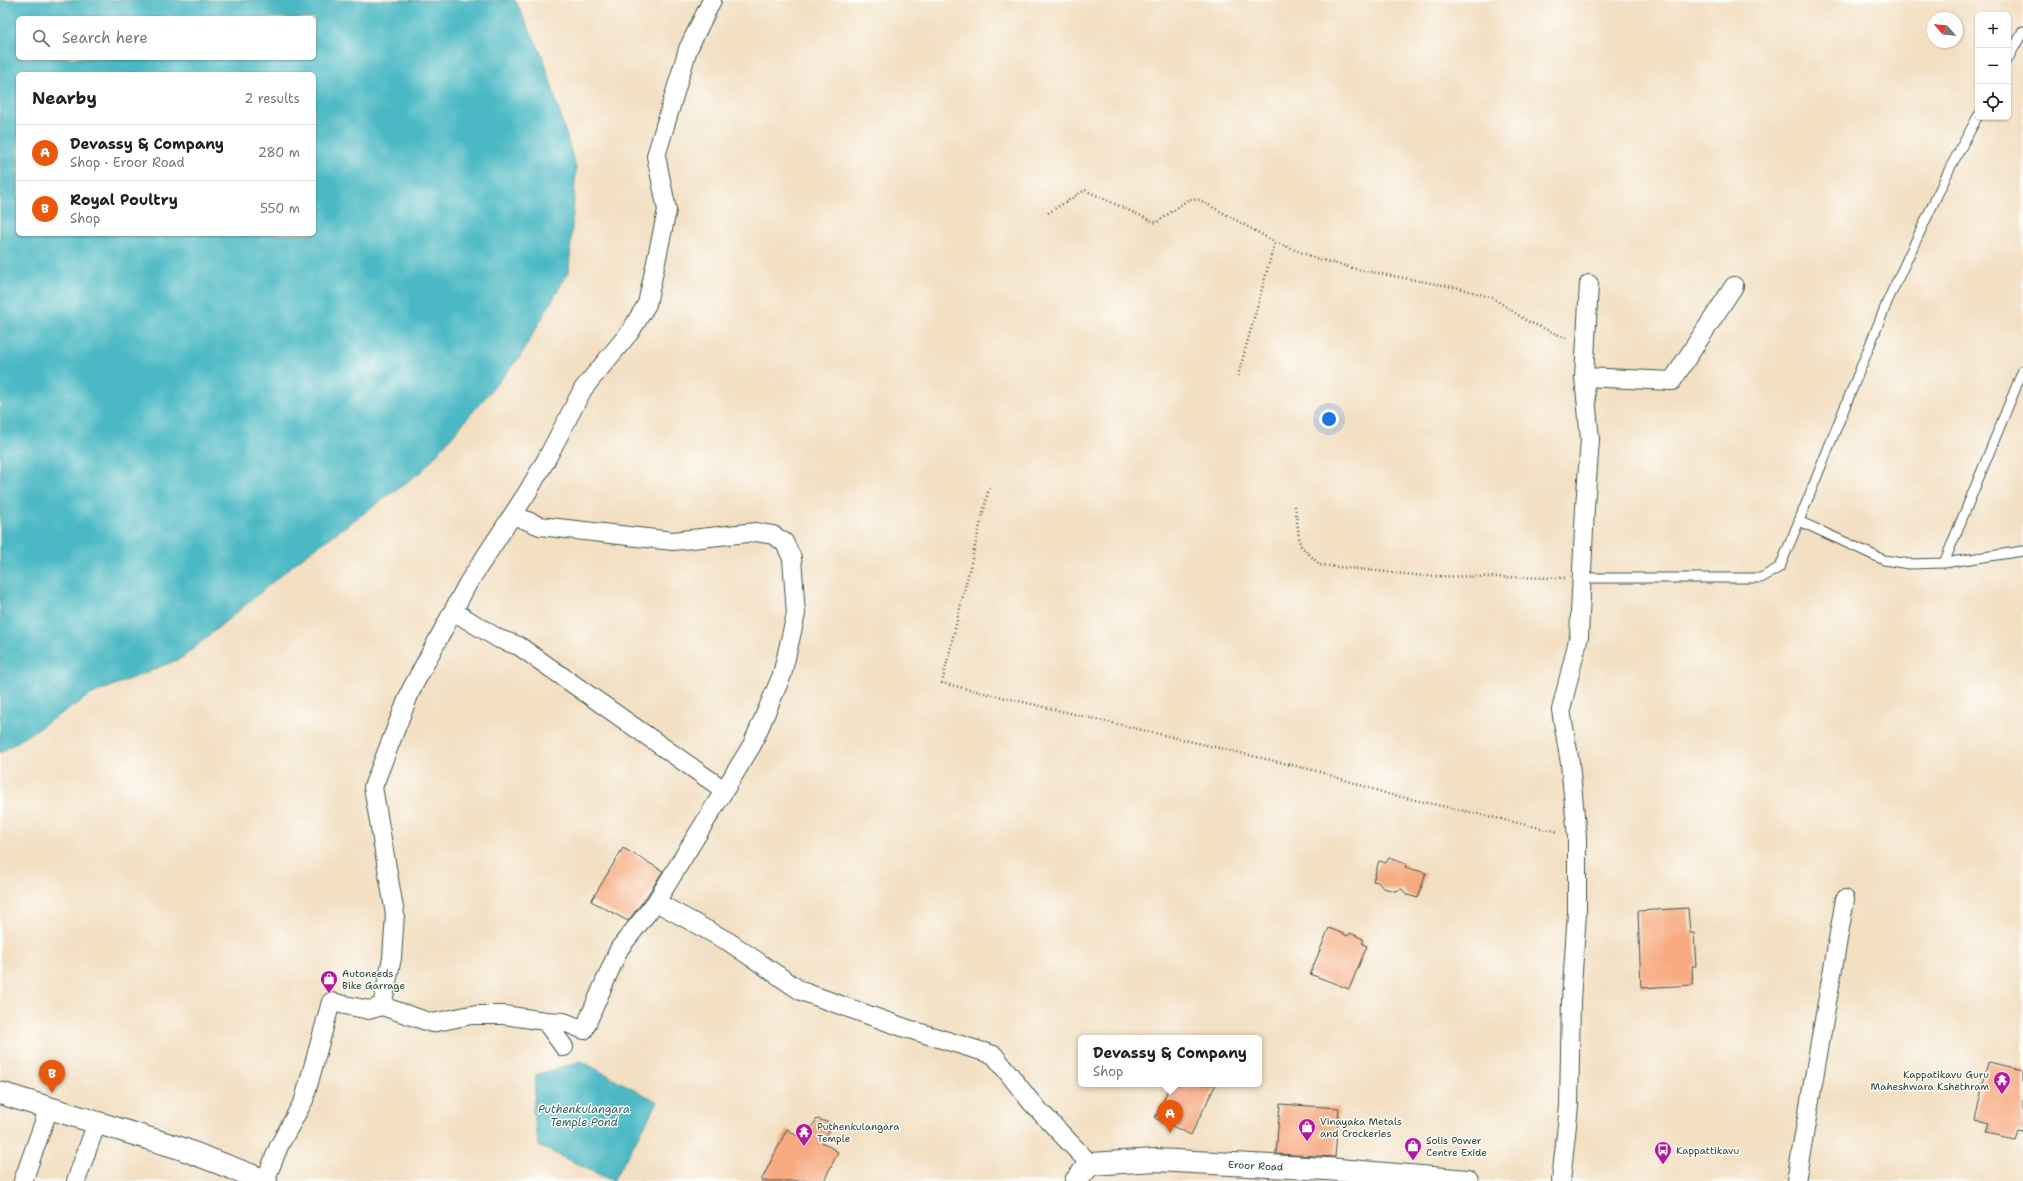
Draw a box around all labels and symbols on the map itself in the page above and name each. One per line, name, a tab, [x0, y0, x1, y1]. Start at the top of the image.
north arrow	[1927, 12, 1963, 48]
your location	[1319, 409, 1339, 429]
place label: Autoneeds Bike Garrage	[342, 967, 405, 992]
shop icon: Autoneeds Bike Garrage	[319, 969, 339, 994]
pin: B	[39, 1060, 65, 1093]
place label: Kappatikavu Guru Maheshwara Kshethram	[1871, 1068, 1989, 1093]
temple icon: Kappatikavu Guru Maheshwara Kshethram	[1992, 1070, 2012, 1095]
pin: A	[1157, 1100, 1183, 1133]
water label: Puthenkulangara Temple Pond	[538, 1102, 630, 1130]
place label: Vinayaka Metals and Crockeries	[1320, 1115, 1402, 1140]
shop icon: Vinayaka Metals and Crockeries	[1297, 1117, 1317, 1142]
place label: Puthenkulangara Temple	[817, 1120, 900, 1145]
temple icon: Puthenkulangara Temple	[794, 1122, 814, 1147]
place label: Solis Power Centre Exide	[1426, 1134, 1487, 1159]
shop icon: Solis Power Centre Exide	[1403, 1136, 1423, 1161]
bus stop icon: Kappattikavu	[1653, 1140, 1673, 1165]
place label: Kappattikavu	[1676, 1144, 1739, 1157]
street label: Eroor Road	[1228, 1158, 1284, 1174]

